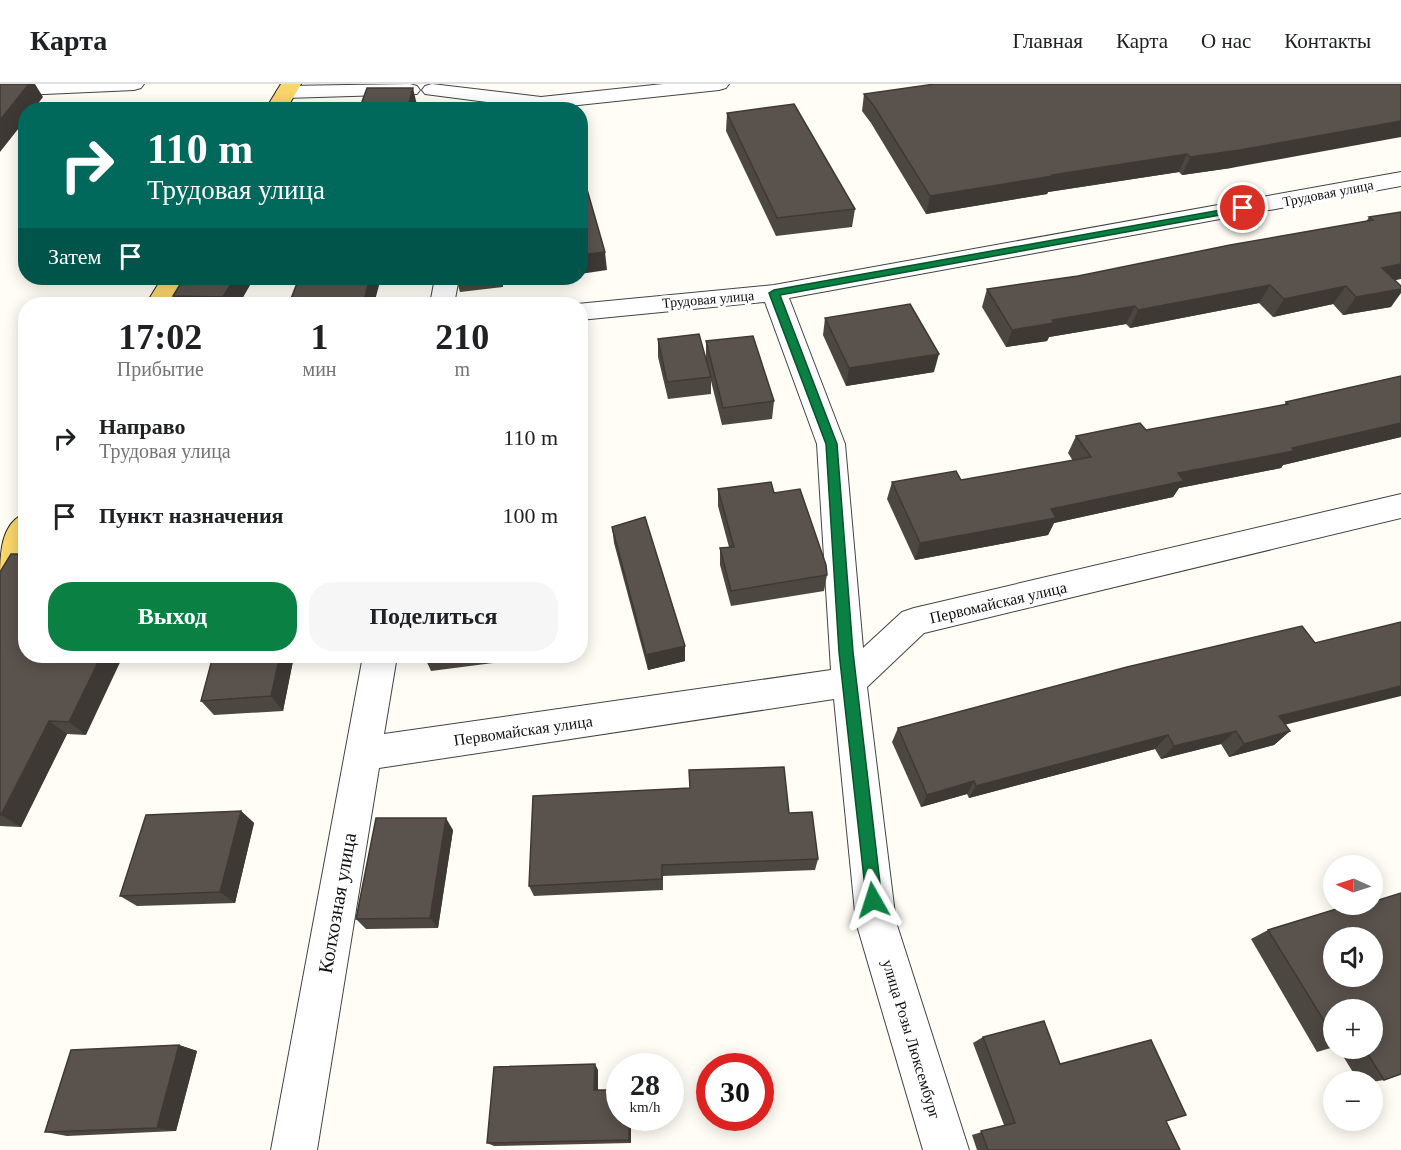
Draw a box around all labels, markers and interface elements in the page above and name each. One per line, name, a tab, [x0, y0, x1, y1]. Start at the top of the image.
text: Карта	[30, 25, 107, 56]
text: Главная	[1013, 29, 1083, 53]
text: Карта	[1116, 29, 1168, 53]
text: О нас	[1201, 29, 1251, 53]
text: Контакты	[1284, 29, 1371, 53]
icon: right	[48, 126, 126, 204]
text: 110 m	[147, 126, 253, 172]
text: Трудовая улица	[147, 175, 325, 205]
street label: Трудовая улица	[1281, 177, 1376, 210]
pin	[1217, 182, 1268, 233]
icon: arrive	[1226, 191, 1259, 224]
icon: arrive	[114, 240, 147, 273]
text: Затем	[48, 244, 102, 269]
street label: Трудовая улица	[661, 288, 755, 311]
text: 17:02	[118, 317, 202, 357]
text: 1	[311, 317, 329, 357]
text: 210	[435, 317, 489, 357]
text: Прибытие	[117, 358, 204, 380]
text: мин	[303, 358, 337, 380]
text: m	[454, 358, 470, 380]
text: Направо	[99, 414, 185, 439]
icon: right	[48, 422, 81, 455]
text: 110 m	[503, 425, 558, 450]
text: Трудовая улица	[99, 440, 231, 462]
icon: arrive	[48, 500, 81, 533]
text: Пункт назначения	[99, 503, 284, 528]
text: 100 m	[502, 503, 558, 528]
street label: Первомайская улица	[928, 578, 1068, 627]
button: Выход	[48, 582, 297, 651]
button: Поделиться	[309, 582, 558, 651]
street label: Первомайская улица	[453, 712, 594, 750]
street label: Колхозная улица	[314, 831, 361, 975]
north arrow	[1323, 855, 1383, 915]
map controls	[1323, 855, 1383, 1131]
position arrow	[841, 868, 905, 932]
button: sound	[1323, 927, 1383, 987]
street label: улица Розы Люксембург	[878, 957, 944, 1122]
button: +	[1323, 999, 1383, 1059]
speed limit sign: 30	[696, 1053, 774, 1131]
text: 28	[630, 1068, 660, 1101]
button: −	[1323, 1071, 1383, 1131]
text: km/h	[630, 1099, 660, 1115]

